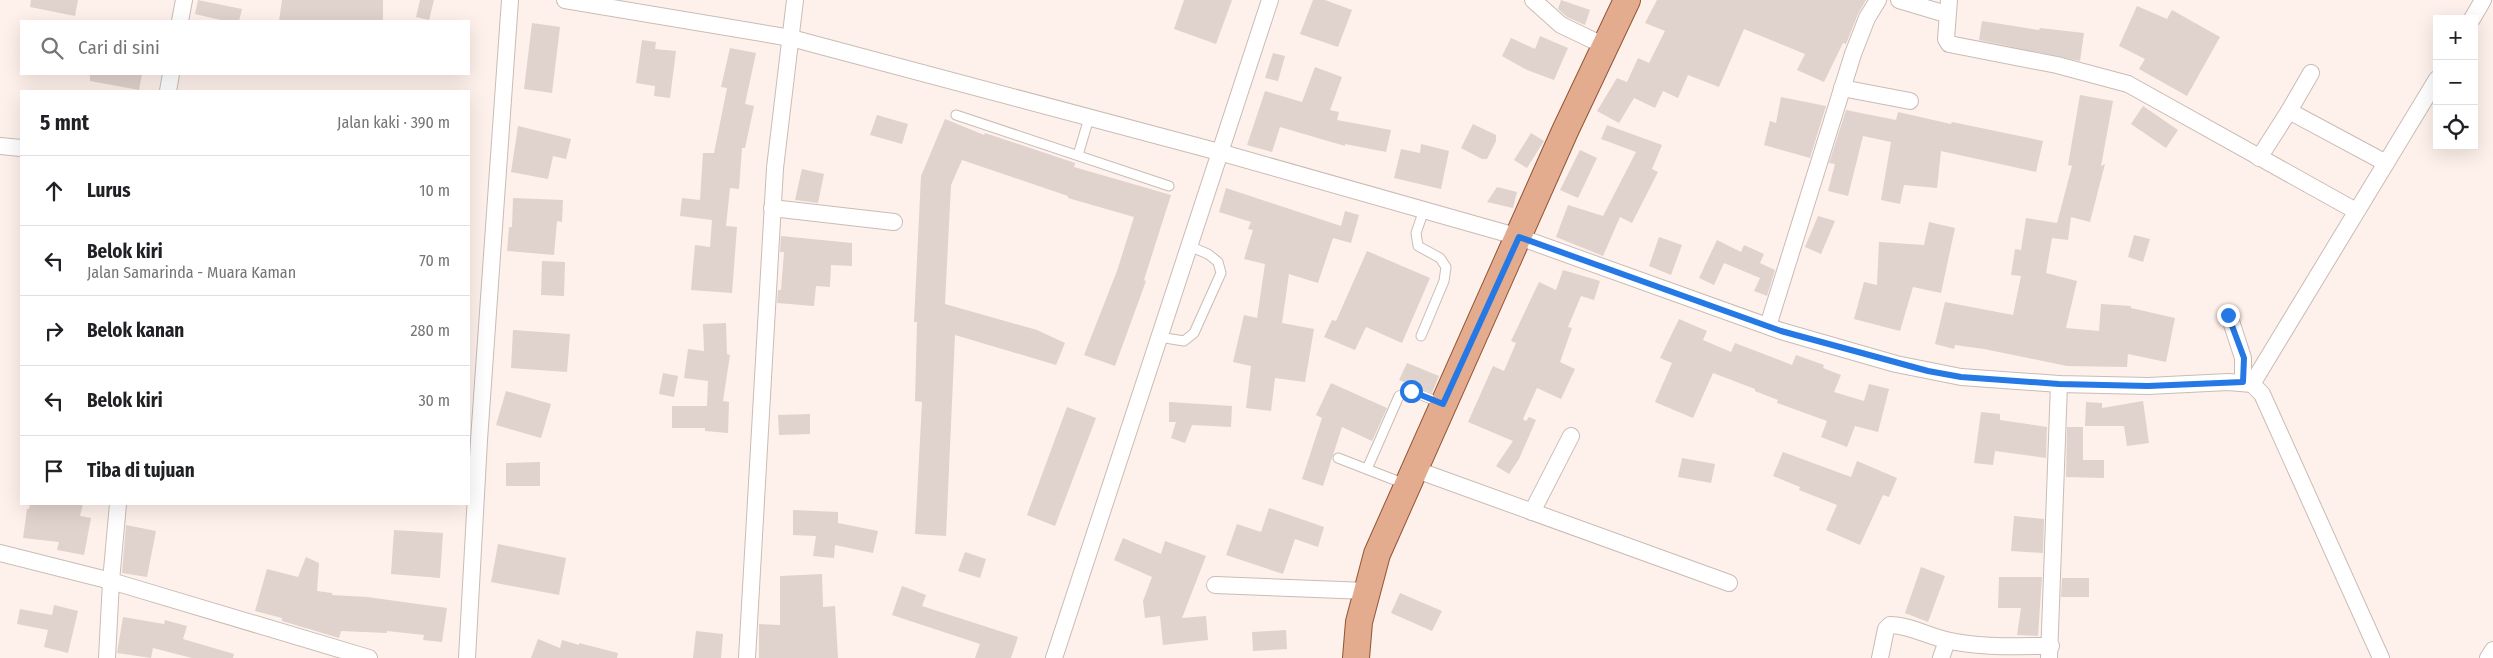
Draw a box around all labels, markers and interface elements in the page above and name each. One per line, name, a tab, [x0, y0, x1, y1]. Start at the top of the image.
map controls	[2433, 15, 2478, 150]
button: +	[2433, 15, 2478, 60]
search box	[20, 20, 470, 75]
icon: search	[38, 34, 66, 62]
text: Cari di sini	[78, 36, 160, 59]
button: −	[2433, 60, 2478, 105]
button: locate	[2433, 105, 2478, 150]
text: 5 mnt	[40, 110, 89, 136]
text: Jalan kaki · 390 m	[337, 113, 450, 132]
icon: ahead	[40, 177, 68, 205]
text: Lurus	[87, 179, 131, 202]
text: 10 m	[419, 181, 450, 200]
text: Belok kiri	[87, 240, 163, 263]
icon: left	[40, 247, 68, 275]
text: 70 m	[419, 251, 450, 270]
text: Jalan Samarinda - Muara Kaman	[87, 263, 296, 282]
route end	[2217, 304, 2240, 327]
icon: right	[40, 317, 68, 345]
text: Belok kanan	[87, 319, 184, 342]
text: 280 m	[411, 321, 450, 340]
route start	[1400, 380, 1423, 403]
icon: left	[40, 387, 68, 415]
text: Belok kiri	[87, 389, 163, 412]
text: 30 m	[418, 391, 450, 410]
icon: arrive	[40, 457, 68, 485]
text: Tiba di tujuan	[87, 459, 195, 482]

